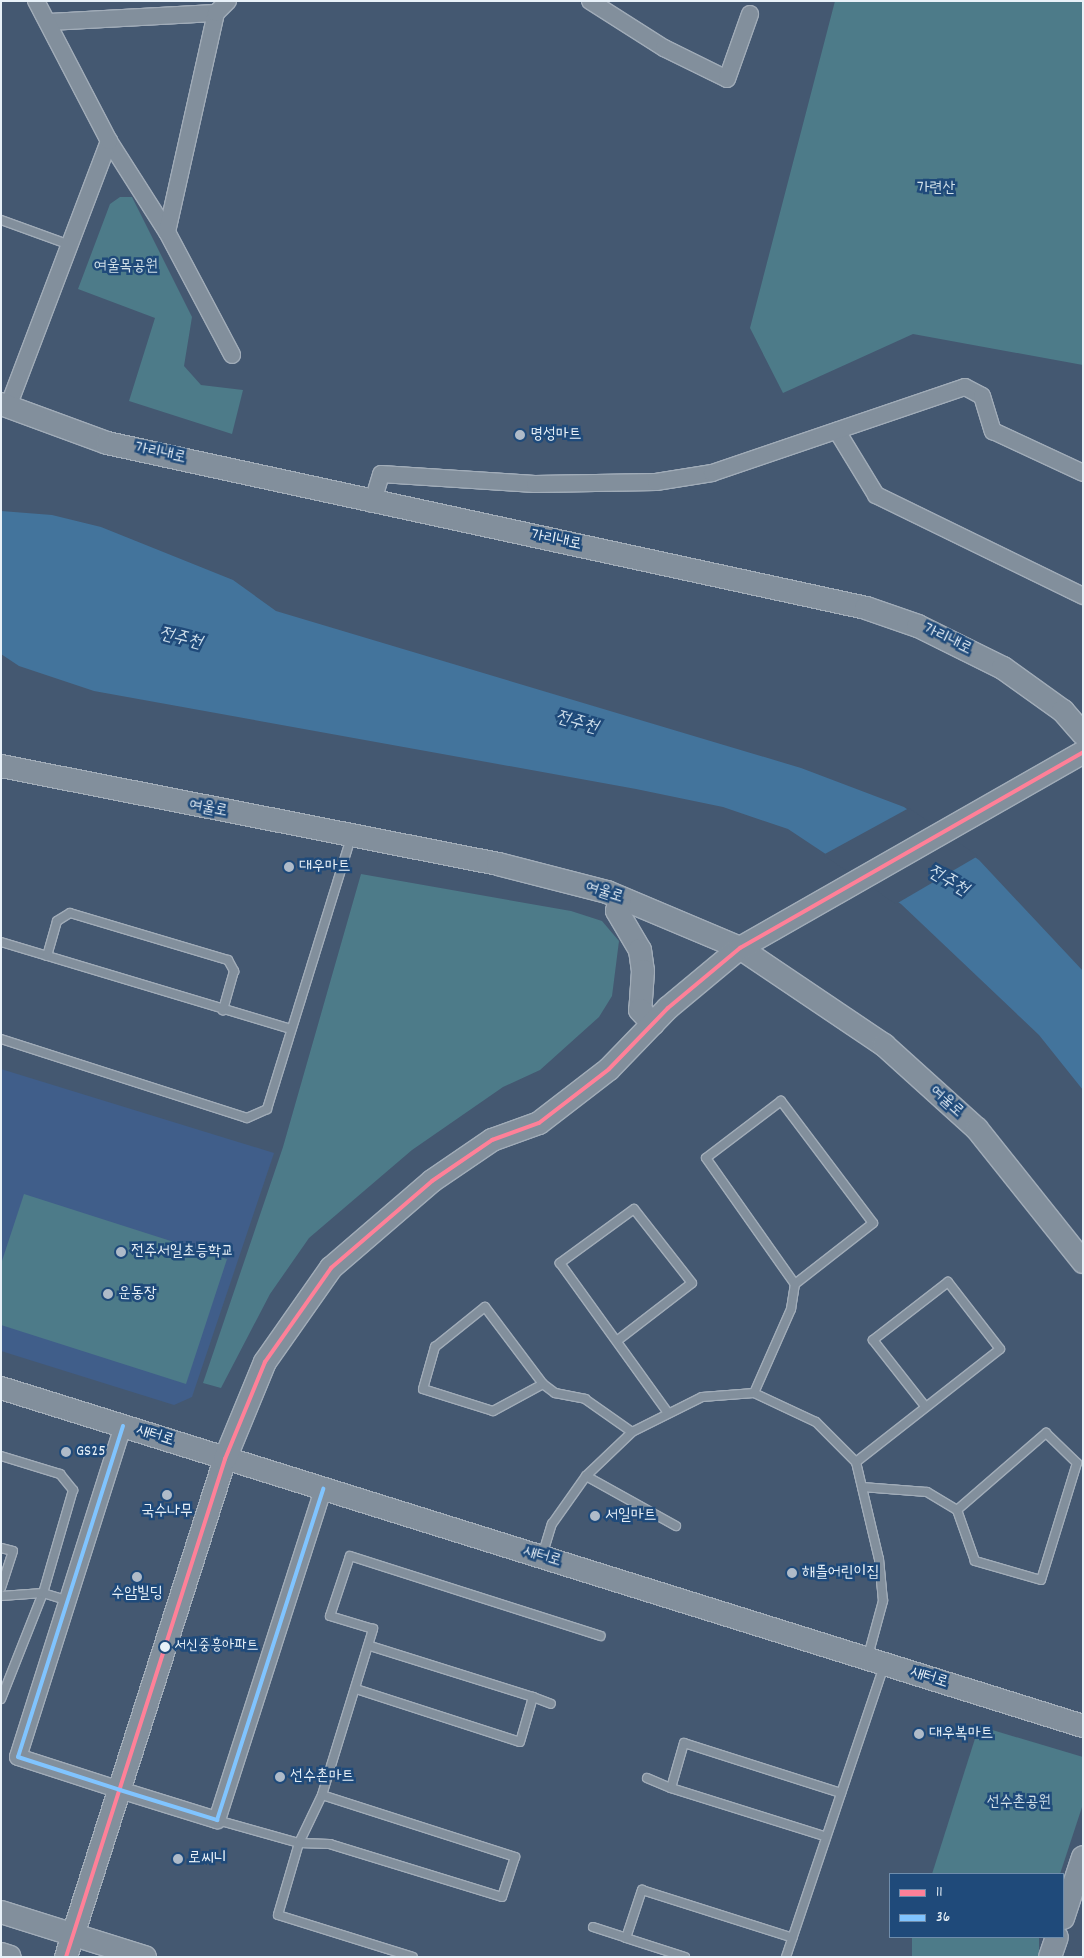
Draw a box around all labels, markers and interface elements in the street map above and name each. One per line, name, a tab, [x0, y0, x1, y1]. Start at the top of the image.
park label: 가련산	[917, 179, 955, 199]
park label: 여울목공원	[94, 257, 158, 277]
place label: 명성마트	[530, 425, 582, 445]
marker: 명성마트	[514, 429, 526, 441]
street label: 가리내로	[133, 439, 187, 469]
street label: 가리내로	[529, 527, 583, 555]
street label: 가리내로	[920, 620, 974, 660]
water label: 전주천	[156, 624, 204, 656]
water label: 전주천	[552, 708, 600, 740]
street label: 여울로	[187, 796, 229, 822]
place label: 대우마트	[299, 857, 350, 877]
marker: 대우마트	[283, 861, 295, 873]
water label: 전주천	[923, 862, 971, 902]
street label: 여울로	[583, 878, 625, 908]
street label: 여울로	[925, 1082, 967, 1122]
place label: 전주서일초등학교	[131, 1242, 234, 1262]
marker: 전주서일초등학교	[115, 1246, 127, 1258]
place label: 운동장	[118, 1284, 157, 1304]
marker: 운동장	[102, 1288, 114, 1300]
street label: 새터로	[134, 1421, 176, 1451]
place label: GS25	[76, 1442, 106, 1462]
marker: GS25	[60, 1446, 72, 1458]
marker: 국수나무	[161, 1489, 173, 1501]
place label: 국수나무	[141, 1502, 193, 1522]
place label: 서일마트	[605, 1506, 656, 1526]
marker: 서일마트	[589, 1510, 601, 1522]
street label: 새터로	[521, 1542, 563, 1572]
place label: 해뜰어린이집	[802, 1563, 879, 1583]
marker: 해뜰어린이집	[786, 1567, 798, 1579]
marker: 수암빌딩	[131, 1571, 143, 1583]
place label: 수암빌딩	[111, 1584, 163, 1604]
place label: 서신중흥아파트	[174, 1638, 258, 1656]
marker: 서신중흥아파트	[160, 1642, 170, 1652]
street label: 새터로	[908, 1663, 950, 1693]
place label: 대우복마트	[929, 1724, 993, 1744]
marker: 대우복마트	[913, 1728, 925, 1740]
place label: 선수촌마트	[290, 1767, 354, 1787]
marker: 선수촌마트	[274, 1771, 286, 1783]
park label: 선수촌공원	[987, 1793, 1051, 1813]
place label: 로씨니	[188, 1849, 227, 1869]
marker: 로씨니	[172, 1853, 184, 1865]
legend	[889, 1873, 1064, 1938]
text: 11	[936, 1882, 943, 1904]
text: 36	[936, 1907, 950, 1929]

